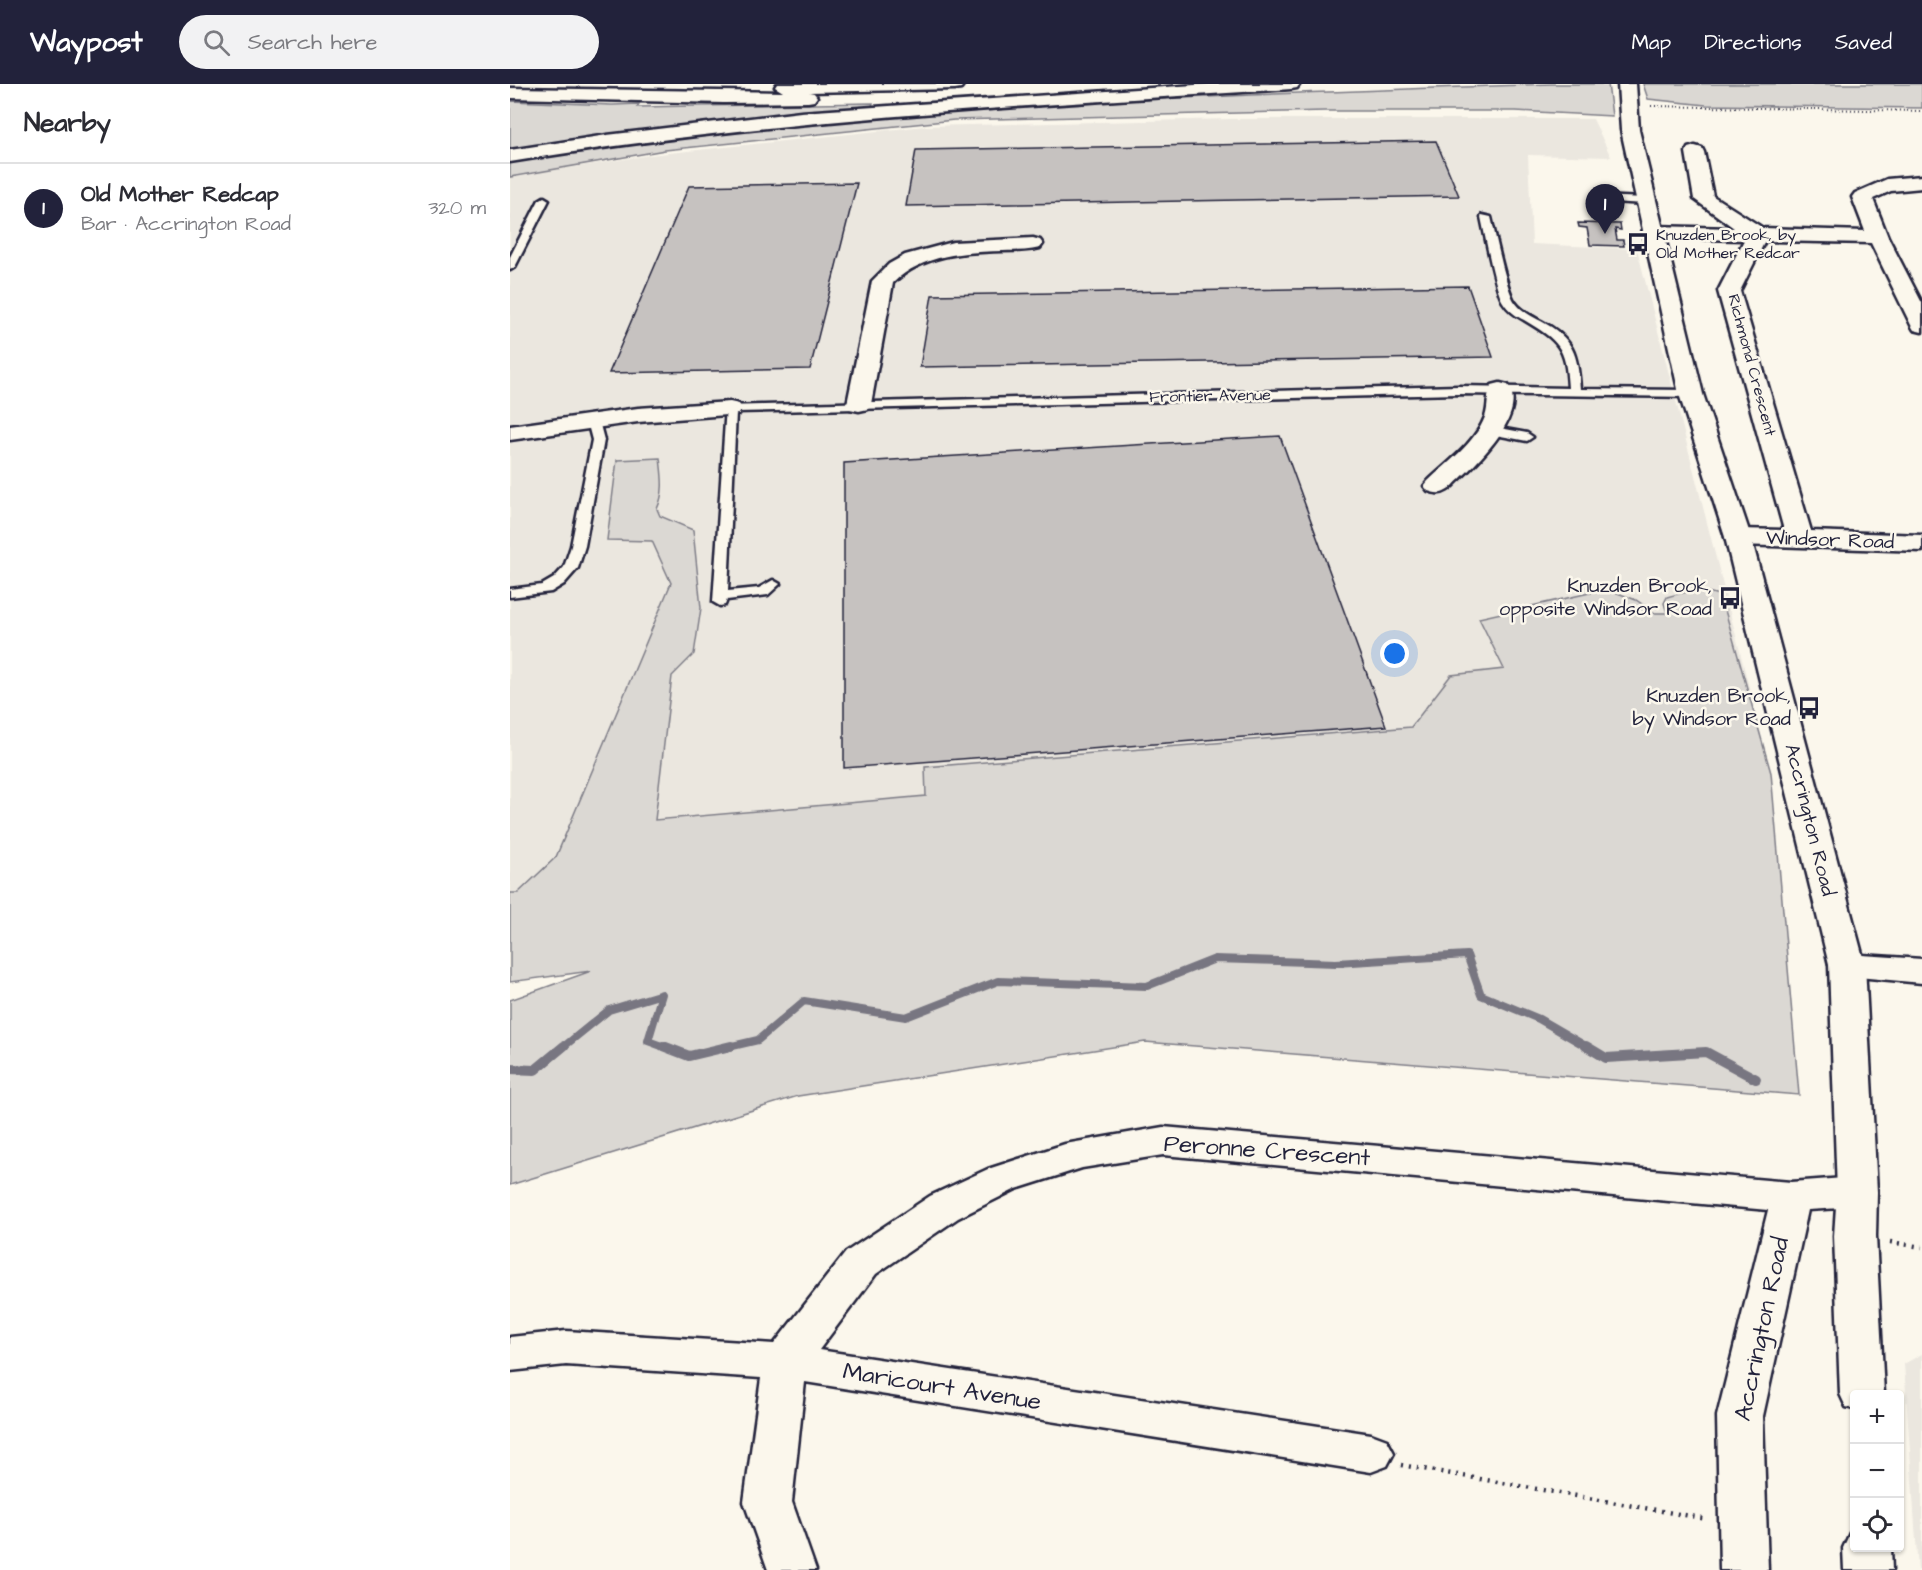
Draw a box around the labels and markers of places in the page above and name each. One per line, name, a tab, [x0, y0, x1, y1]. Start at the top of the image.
pin: 1	[1586, 184, 1624, 234]
place label: Knuzden Brook, by Old Mother Redcar	[1656, 224, 1800, 264]
bus stop icon: Knuzden Brook, by Old Mother Redcar	[1625, 231, 1651, 257]
place label: Knuzden Brook, opposite Windsor Road	[1499, 572, 1712, 623]
bus stop icon: Knuzden Brook, opposite Windsor Road	[1717, 585, 1743, 611]
place label: Knuzden Brook, by Windsor Road	[1632, 682, 1791, 734]
bus stop icon: Knuzden Brook, by Windsor Road	[1796, 695, 1822, 721]

